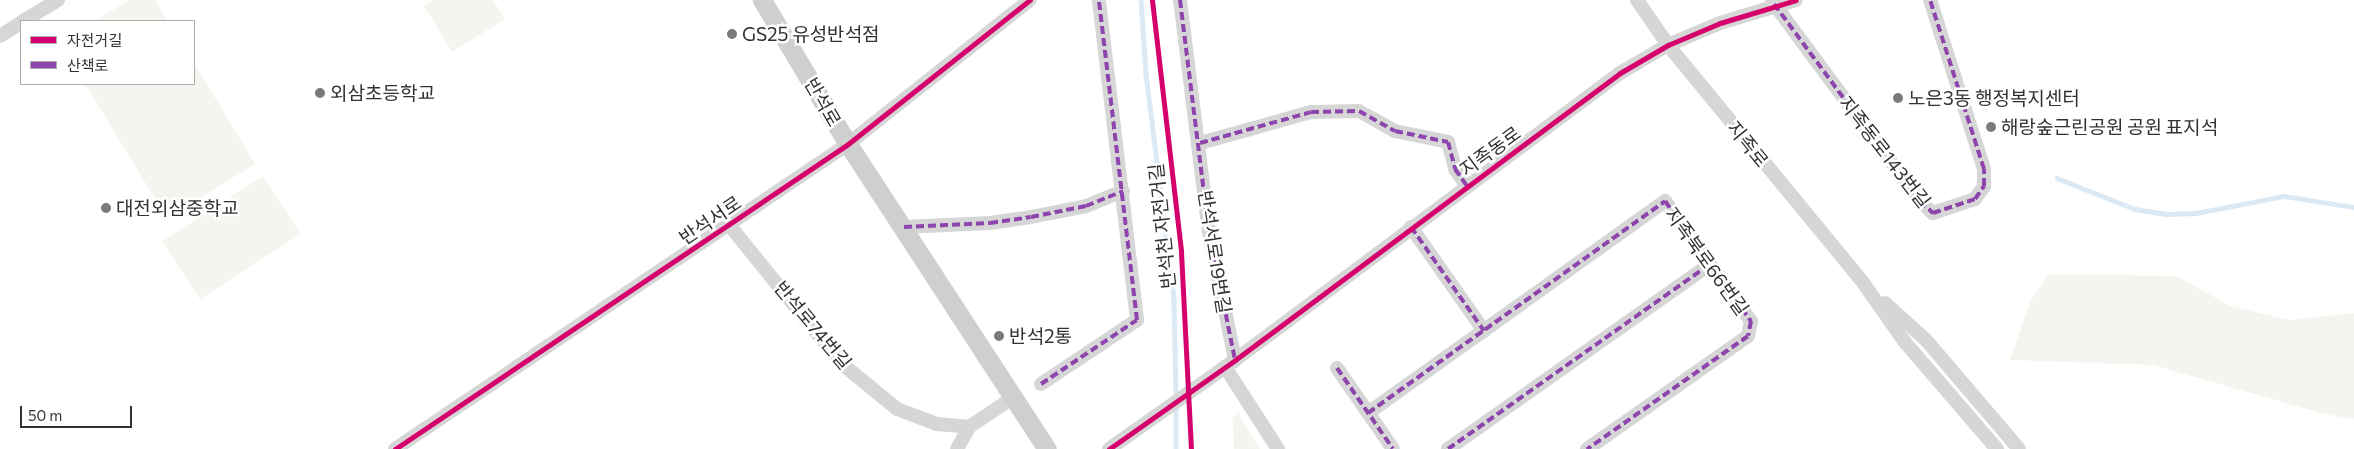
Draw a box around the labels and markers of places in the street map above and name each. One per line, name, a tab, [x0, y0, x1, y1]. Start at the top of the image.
place label: GS25 유성반석점	[742, 23, 880, 45]
marker: GS25 유성반석점	[726, 28, 738, 40]
place label: 외삼초등학교	[330, 82, 435, 104]
marker: 외삼초등학교	[314, 87, 326, 99]
place label: 노은3동 행정복지센터	[1908, 87, 2080, 109]
marker: 노은3동 행정복지센터	[1892, 92, 1904, 104]
place label: 해랑숲근린공원 공원 표지석	[2001, 116, 2218, 138]
marker: 해랑숲근린공원 공원 표지석	[1985, 121, 1997, 133]
place label: 대전외삼중학교	[116, 197, 238, 219]
marker: 대전외삼중학교	[100, 202, 112, 214]
place label: 반석2통	[1009, 325, 1072, 347]
marker: 반석2통	[993, 330, 1005, 342]

